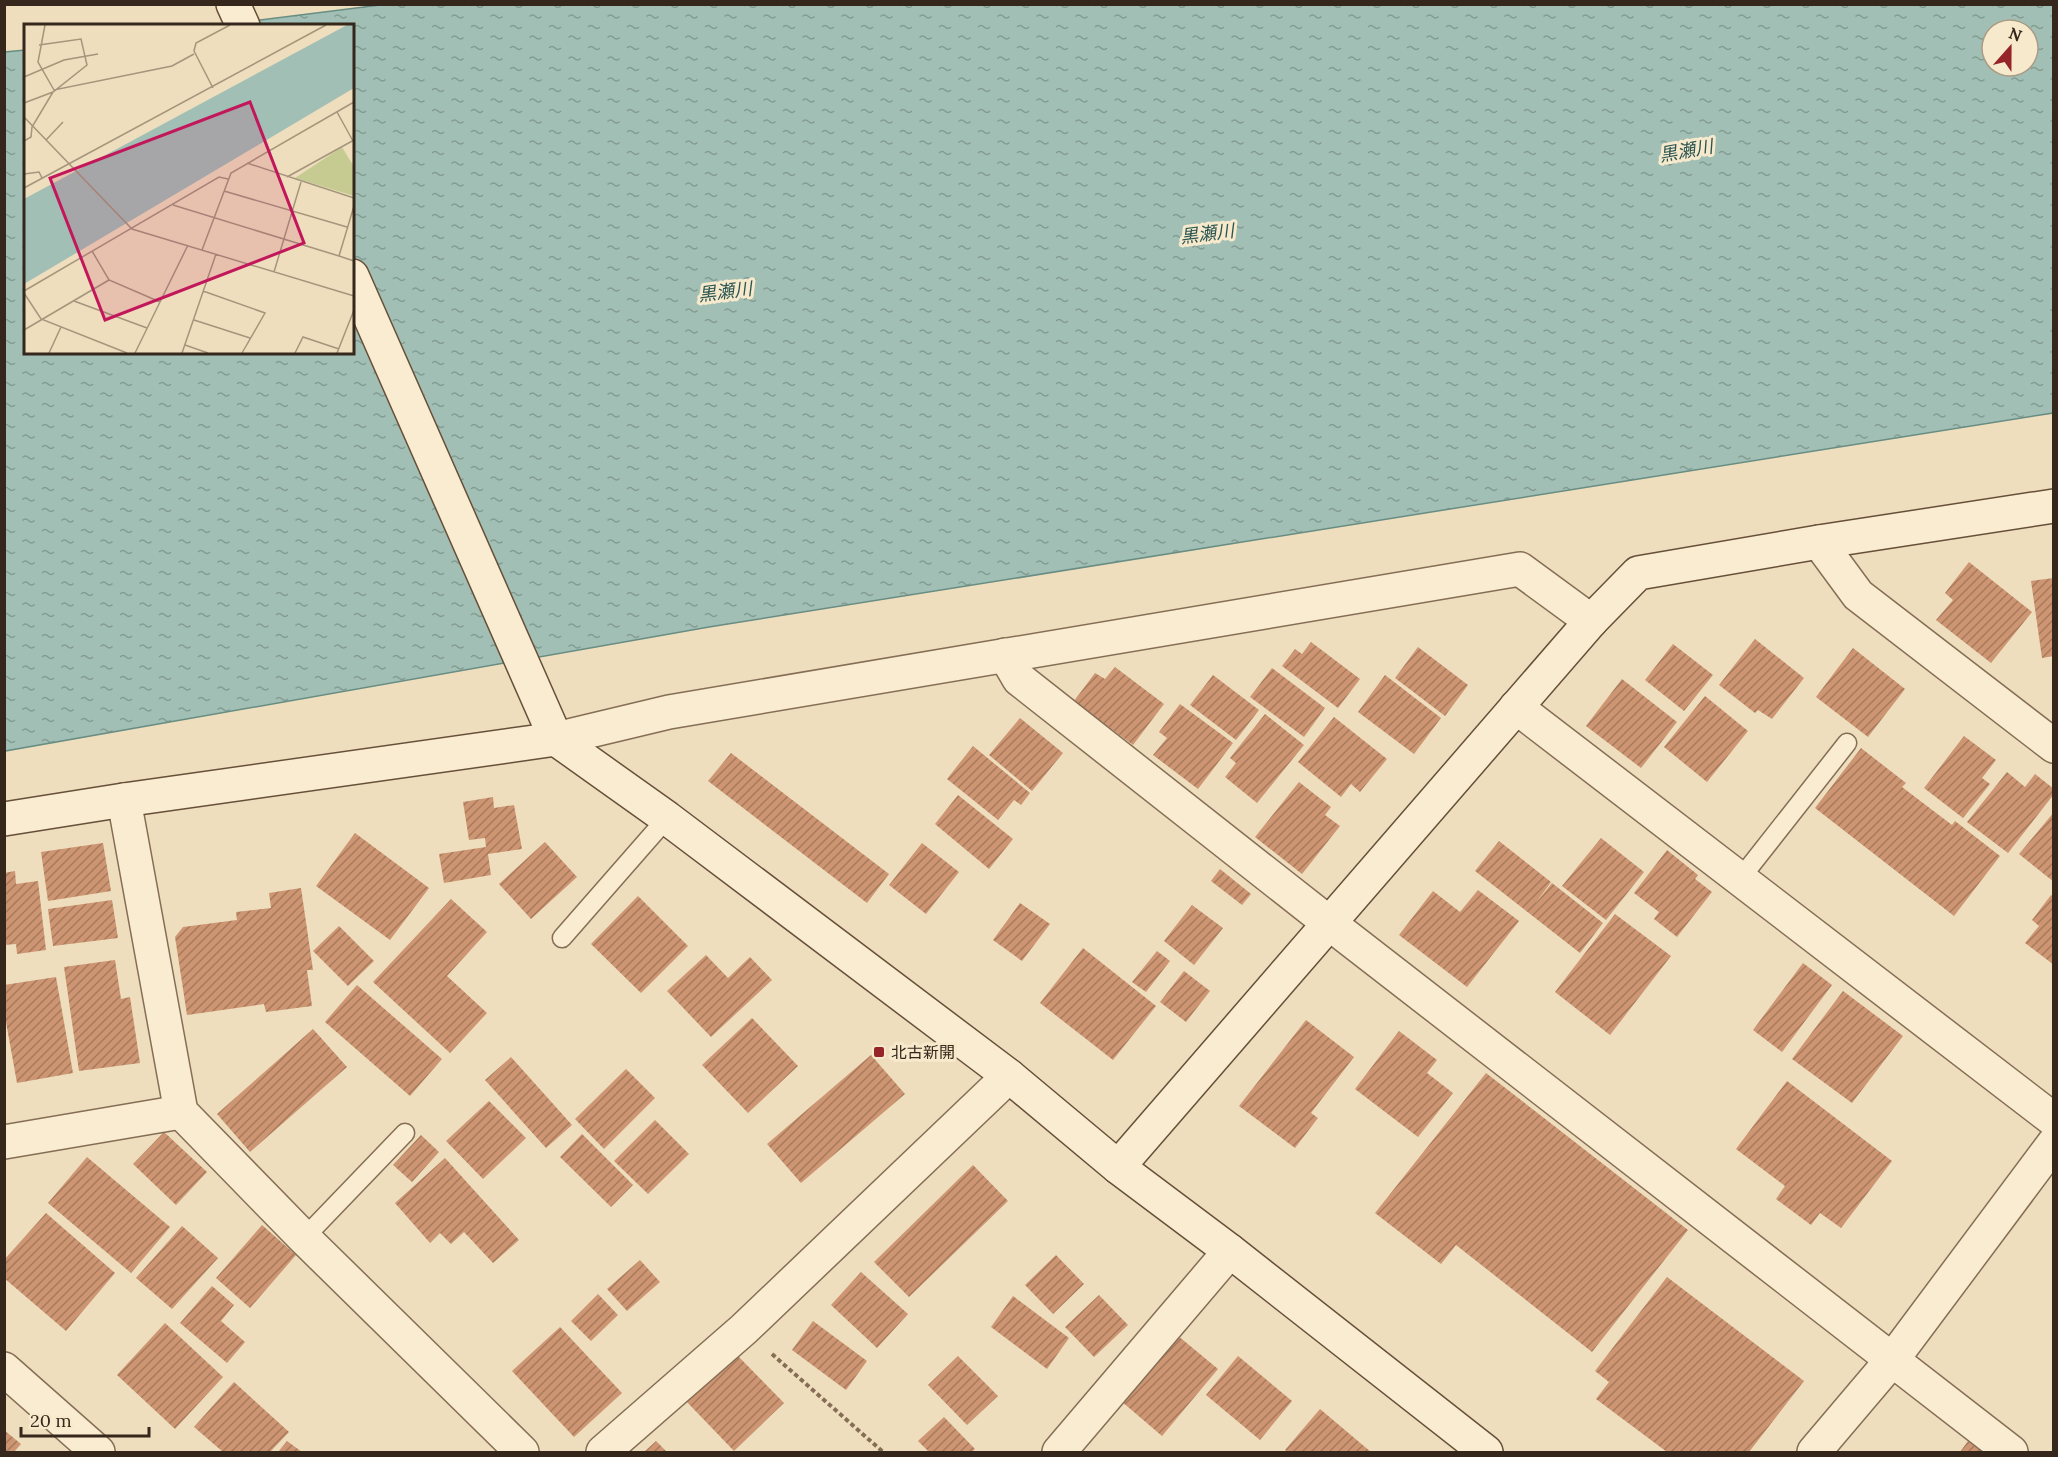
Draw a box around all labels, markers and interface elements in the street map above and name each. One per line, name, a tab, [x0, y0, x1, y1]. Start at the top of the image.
north arrow	[1980, 18, 2040, 78]
text: N	[2006, 22, 2025, 46]
inset map	[24, 24, 354, 354]
water label: 黒瀬川	[1657, 134, 1716, 167]
water label: 黒瀬川	[1179, 219, 1237, 248]
water label: 黒瀬川	[697, 277, 755, 306]
place label: 北古新開	[891, 1042, 955, 1062]
marker: 北古新開	[872, 1045, 886, 1059]
scale bar	[21, 1400, 148, 1438]
text: 20 m	[30, 1409, 72, 1432]

